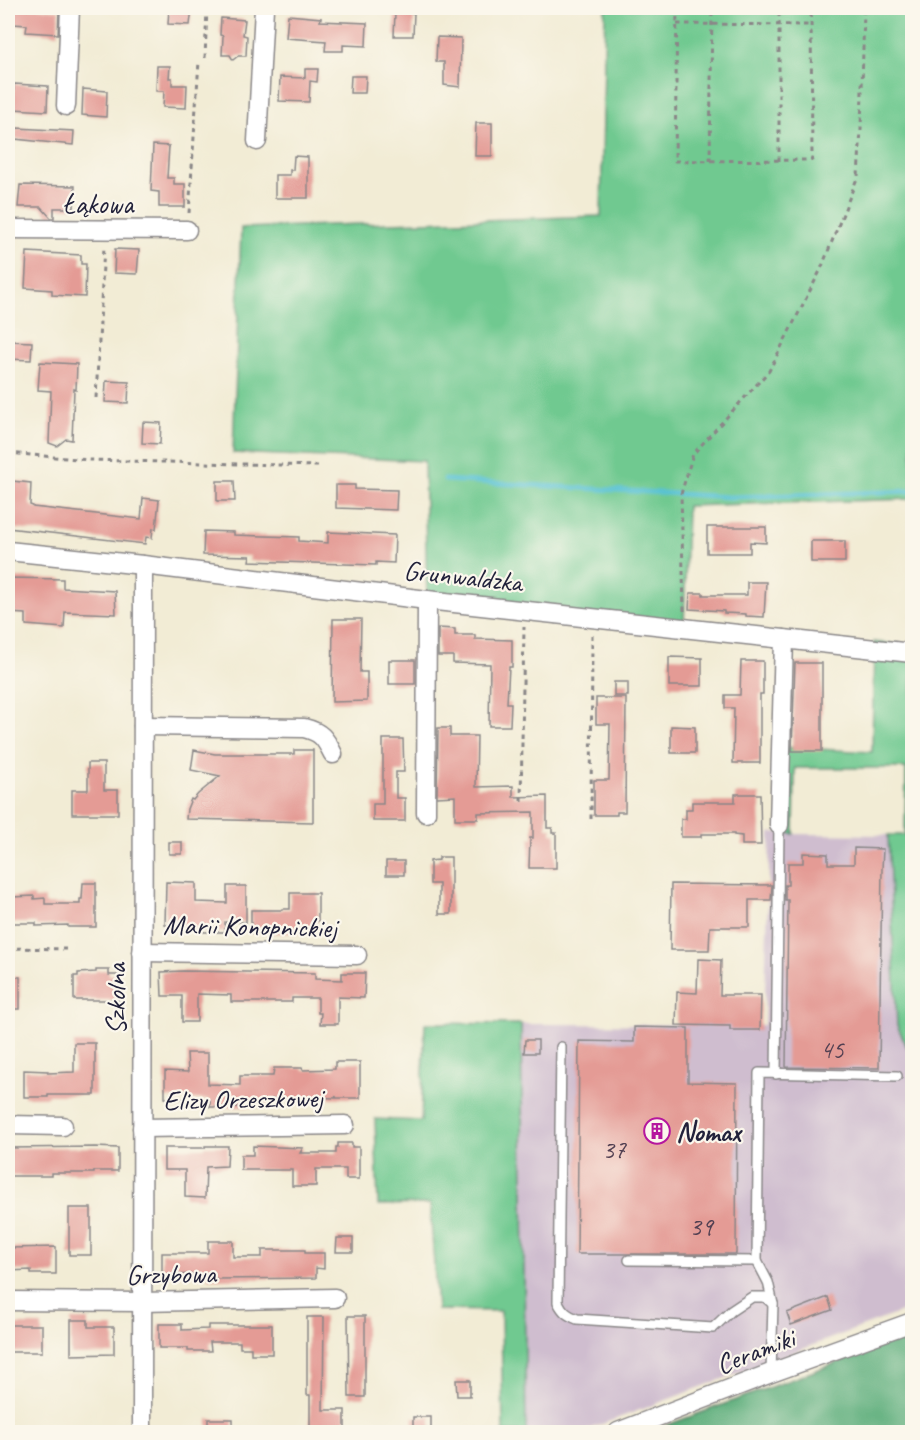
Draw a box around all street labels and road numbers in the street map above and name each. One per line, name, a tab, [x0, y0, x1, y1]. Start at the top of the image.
street label: Łąkowa	[63, 186, 135, 221]
street label: Grunwaldzka	[402, 552, 526, 600]
street label: Marii Konopnickiej	[163, 907, 340, 945]
street label: Szkolna	[98, 961, 133, 1035]
street label: Elizy Orzeszkowej	[163, 1080, 326, 1118]
street label: Grzybowa	[126, 1256, 218, 1292]
street label: Ceramiki	[711, 1319, 803, 1382]

